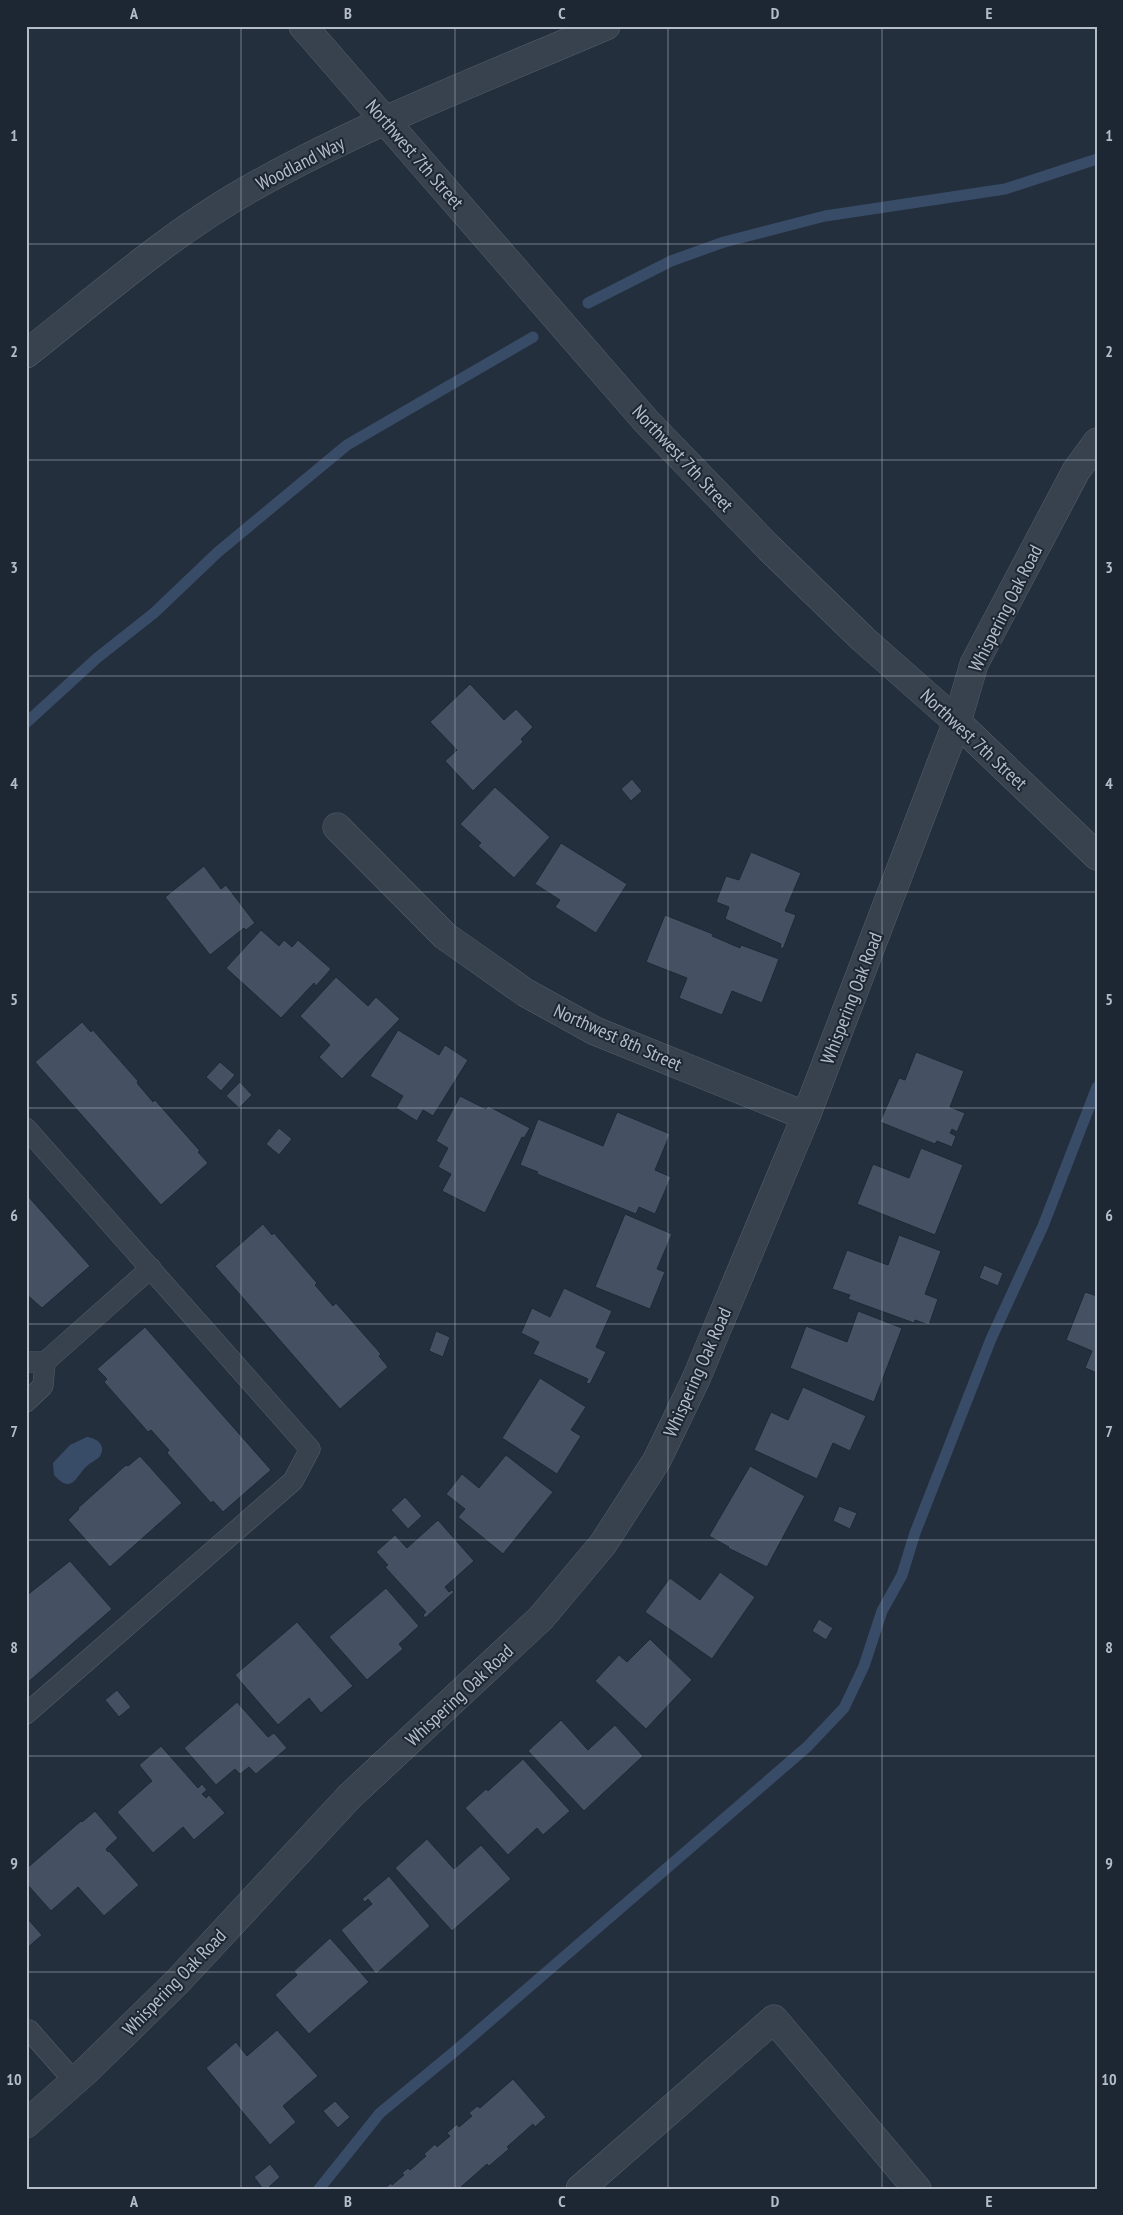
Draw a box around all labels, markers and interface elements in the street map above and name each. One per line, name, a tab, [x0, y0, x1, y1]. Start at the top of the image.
text: A	[129, 3, 139, 23]
text: B	[344, 3, 352, 23]
text: C	[558, 3, 566, 23]
text: D	[771, 3, 780, 23]
text: E	[986, 3, 993, 23]
street label: Northwest 7th Street	[361, 94, 470, 214]
text: 1	[10, 125, 18, 145]
text: 1	[1105, 125, 1113, 145]
street label: Woodland Way	[252, 130, 349, 195]
text: 2	[10, 341, 18, 361]
text: 2	[1105, 341, 1113, 361]
street label: Northwest 7th Street	[627, 400, 739, 517]
street label: Whispering Oak Road	[963, 541, 1047, 675]
text: 3	[10, 557, 18, 577]
text: 3	[1105, 557, 1113, 577]
street label: Northwest 7th Street	[916, 683, 1033, 795]
text: 4	[10, 773, 18, 793]
text: 4	[1105, 773, 1113, 793]
street label: Whispering Oak Road	[815, 929, 887, 1067]
text: 5	[10, 989, 18, 1009]
text: 5	[1105, 989, 1113, 1009]
street label: Northwest 8th Street	[550, 998, 686, 1076]
text: 6	[10, 1205, 18, 1225]
text: 6	[1105, 1205, 1113, 1225]
street label: Whispering Oak Road	[658, 1304, 736, 1440]
text: 7	[10, 1421, 18, 1441]
text: 7	[1105, 1421, 1113, 1441]
text: 8	[10, 1637, 18, 1657]
text: 8	[1105, 1637, 1113, 1657]
street label: Whispering Oak Road	[400, 1639, 518, 1751]
text: 9	[10, 1853, 18, 1873]
text: 9	[1105, 1853, 1113, 1873]
street label: Whispering Oak Road	[117, 1924, 231, 2040]
text: 10	[6, 2069, 22, 2089]
text: 10	[1101, 2069, 1117, 2089]
text: A	[129, 2191, 139, 2211]
text: B	[344, 2191, 352, 2211]
text: C	[558, 2191, 566, 2211]
text: D	[771, 2191, 780, 2211]
text: E	[986, 2191, 993, 2211]

